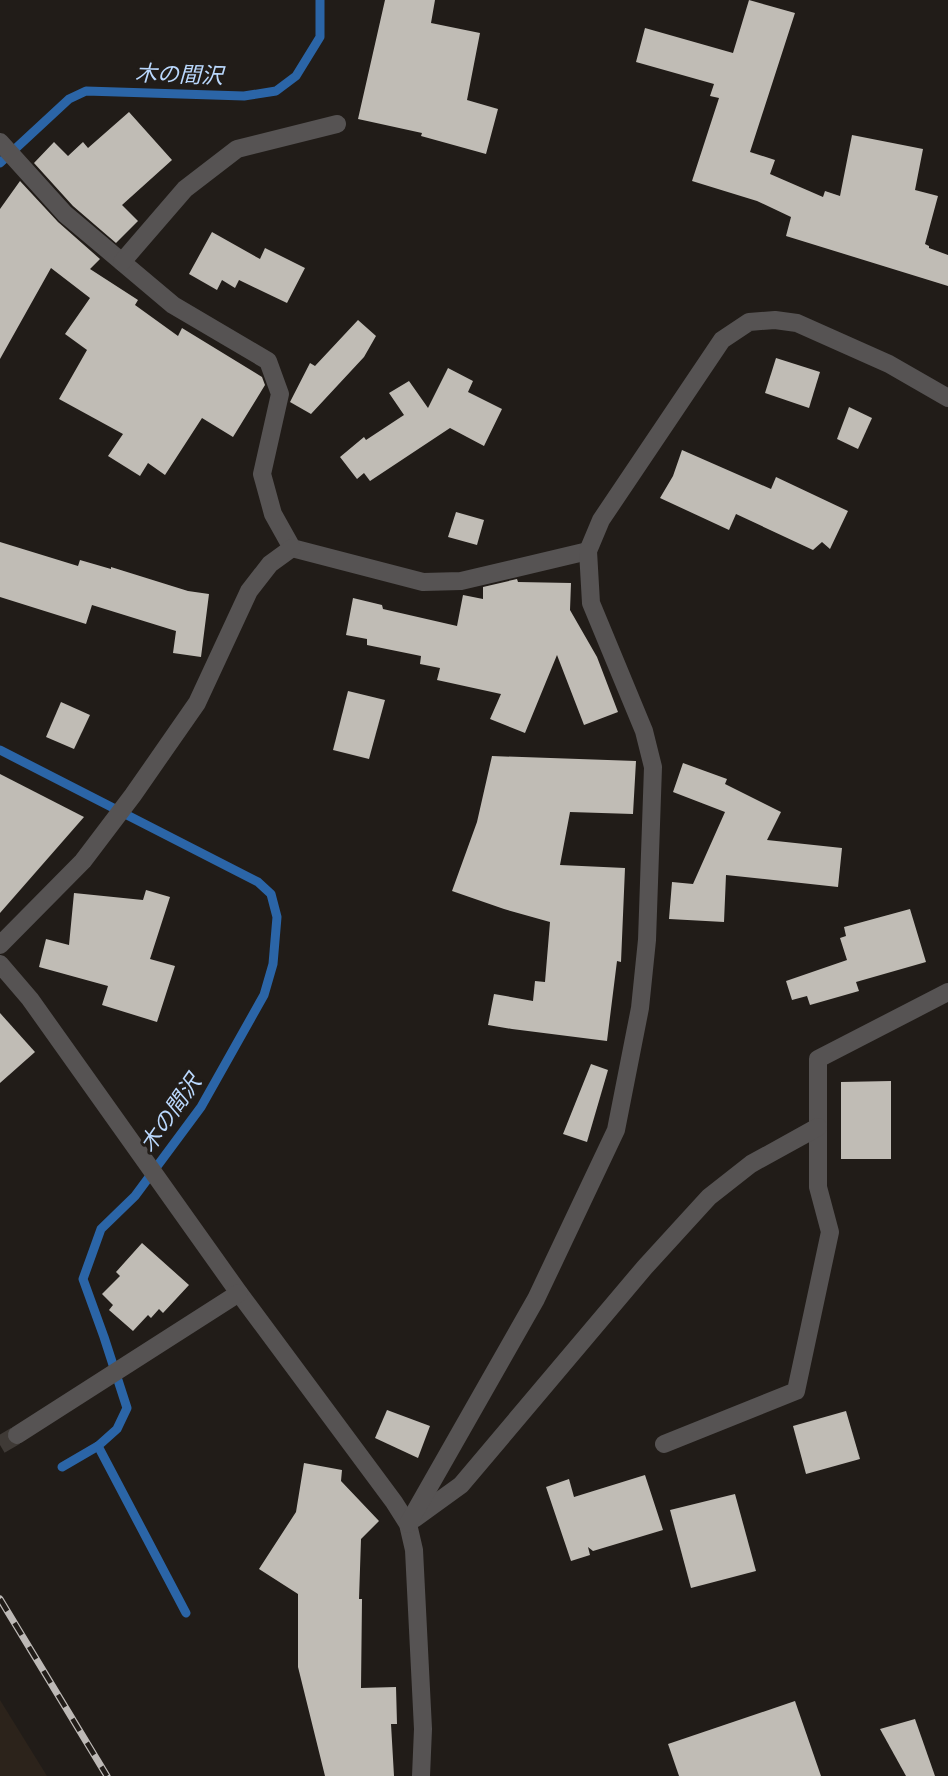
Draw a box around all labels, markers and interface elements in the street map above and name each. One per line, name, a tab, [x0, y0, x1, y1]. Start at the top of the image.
water label: 木の間沢	[134, 57, 226, 91]
water label: 木の間沢	[132, 1066, 209, 1158]

